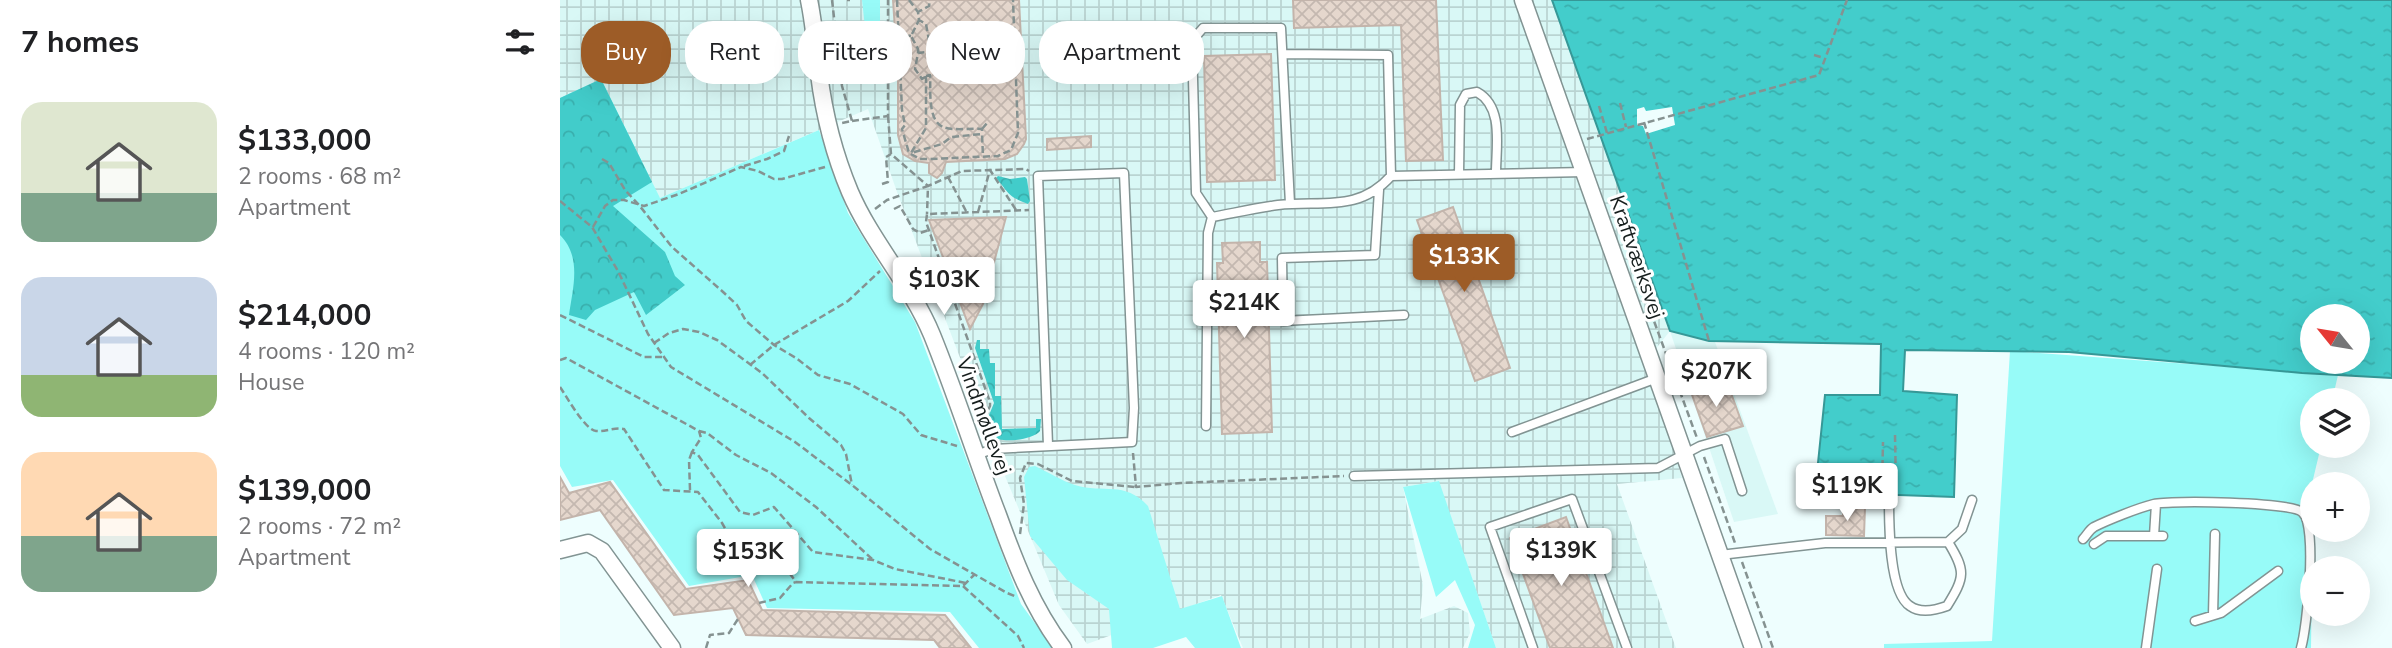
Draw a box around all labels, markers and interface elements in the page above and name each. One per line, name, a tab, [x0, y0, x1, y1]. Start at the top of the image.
chip: Buy	[581, 21, 671, 84]
chip: Rent	[685, 21, 784, 84]
chip: Filters	[798, 21, 912, 84]
chip: New	[926, 21, 1025, 84]
chip: Apartment	[1039, 21, 1204, 84]
text: 7 homes	[21, 22, 139, 63]
icon: filters	[501, 23, 539, 61]
text: $133,000	[238, 120, 371, 161]
icon: home	[77, 130, 161, 214]
text: 2 rooms · 68 m²	[238, 161, 401, 192]
text: Apartment	[238, 192, 350, 223]
street label: Kraftværksvej	[1603, 192, 1671, 322]
pin: $133K	[1415, 234, 1513, 294]
text: $133K	[1429, 241, 1499, 272]
pin: $103K	[895, 258, 993, 317]
text: $103K	[909, 264, 979, 295]
pin: $214K	[1195, 280, 1293, 340]
text: $214K	[1209, 287, 1279, 318]
text: $214,000	[238, 295, 371, 336]
north arrow	[2300, 304, 2370, 374]
map controls	[2300, 304, 2370, 626]
icon: home	[77, 305, 161, 389]
text: 4 rooms · 120 m²	[238, 336, 415, 367]
pin: $207K	[1667, 350, 1765, 409]
street label: Vindmøllevej	[949, 352, 1018, 479]
text: $207K	[1681, 356, 1751, 387]
text: House	[238, 367, 305, 398]
button: layers	[2300, 388, 2370, 458]
pin: $119K	[1798, 463, 1896, 523]
text: $139,000	[238, 470, 371, 511]
text: $119K	[1812, 470, 1882, 501]
button: +	[2300, 472, 2370, 542]
icon: home	[77, 480, 161, 564]
text: 2 rooms · 72 m²	[238, 511, 401, 542]
pin: $139K	[1512, 528, 1610, 588]
pin: $153K	[699, 530, 797, 589]
text: $139K	[1526, 535, 1596, 566]
text: $153K	[713, 536, 783, 567]
text: Apartment	[238, 542, 350, 573]
button: −	[2300, 556, 2370, 626]

